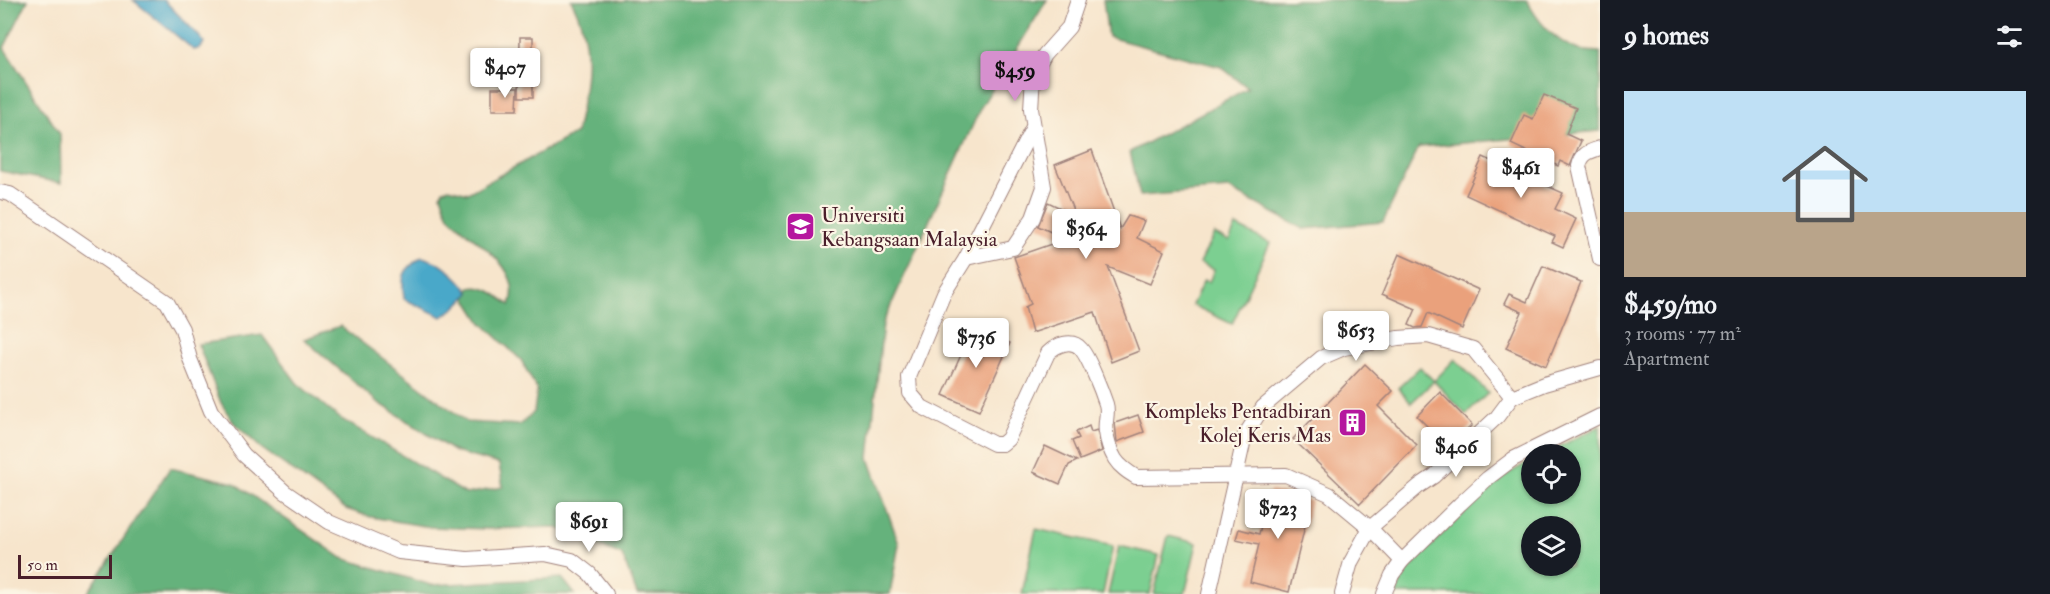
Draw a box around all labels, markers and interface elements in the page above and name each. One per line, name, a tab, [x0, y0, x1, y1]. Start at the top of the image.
text: 9 homes	[1624, 20, 1709, 52]
icon: filters	[1993, 20, 2026, 53]
pin: $407	[469, 48, 541, 99]
pin: $459	[979, 51, 1051, 102]
text: $407	[484, 55, 526, 80]
text: $459	[994, 58, 1036, 83]
icon: home	[1771, 130, 1879, 238]
pin: $461	[1485, 148, 1557, 199]
text: $461	[1501, 155, 1541, 180]
place label: Universiti Kebangsaan Malaysia	[821, 202, 998, 253]
pin: $364	[1050, 209, 1122, 260]
school or university icon: Universiti Kebangsaan Malaysia	[784, 211, 816, 243]
text: $364	[1066, 216, 1106, 241]
text: $459/mo	[1624, 289, 1717, 321]
pin: $653	[1320, 311, 1392, 362]
pin: $736	[940, 318, 1012, 369]
text: $653	[1337, 318, 1375, 343]
text: 3 rooms · 77 m²	[1624, 321, 1741, 346]
text: $736	[957, 325, 995, 350]
text: Apartment	[1624, 346, 1709, 371]
place label: Kompleks Pentadbiran Kolej Keris Mas	[1144, 398, 1331, 449]
building icon: Kompleks Pentadbiran Kolej Keris Mas	[1336, 407, 1368, 439]
pin: $406	[1420, 427, 1492, 478]
text: $406	[1435, 434, 1477, 459]
map controls	[1521, 444, 1581, 576]
button: locate	[1521, 444, 1581, 504]
pin: $723	[1242, 489, 1314, 540]
text: $723	[1259, 496, 1297, 521]
pin: $691	[553, 502, 625, 553]
text: $691	[570, 509, 608, 534]
button: layers	[1521, 516, 1581, 576]
scale bar	[18, 552, 112, 580]
text: 50 m	[27, 555, 58, 575]

